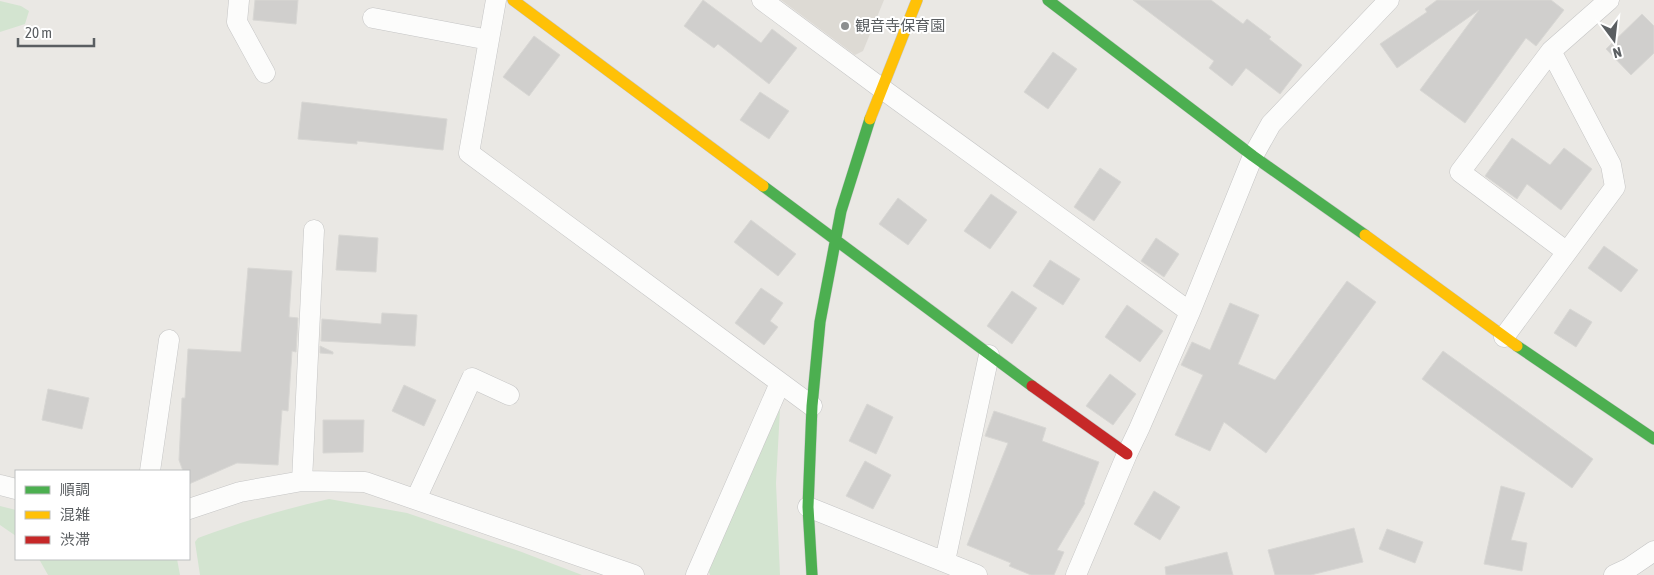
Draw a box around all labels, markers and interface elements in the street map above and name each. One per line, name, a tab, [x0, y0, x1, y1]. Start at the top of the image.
scale bar	[18, 15, 94, 47]
north arrow	[1589, 15, 1639, 65]
place label: 観音寺保育園	[855, 17, 945, 34]
marker: 観音寺保育園	[839, 20, 851, 32]
text: 20 m	[25, 24, 52, 41]
text: N	[1611, 44, 1623, 61]
legend	[15, 470, 190, 560]
text: 順調	[60, 481, 90, 498]
text: 混雑	[60, 506, 90, 523]
text: 渋滞	[60, 531, 90, 548]

